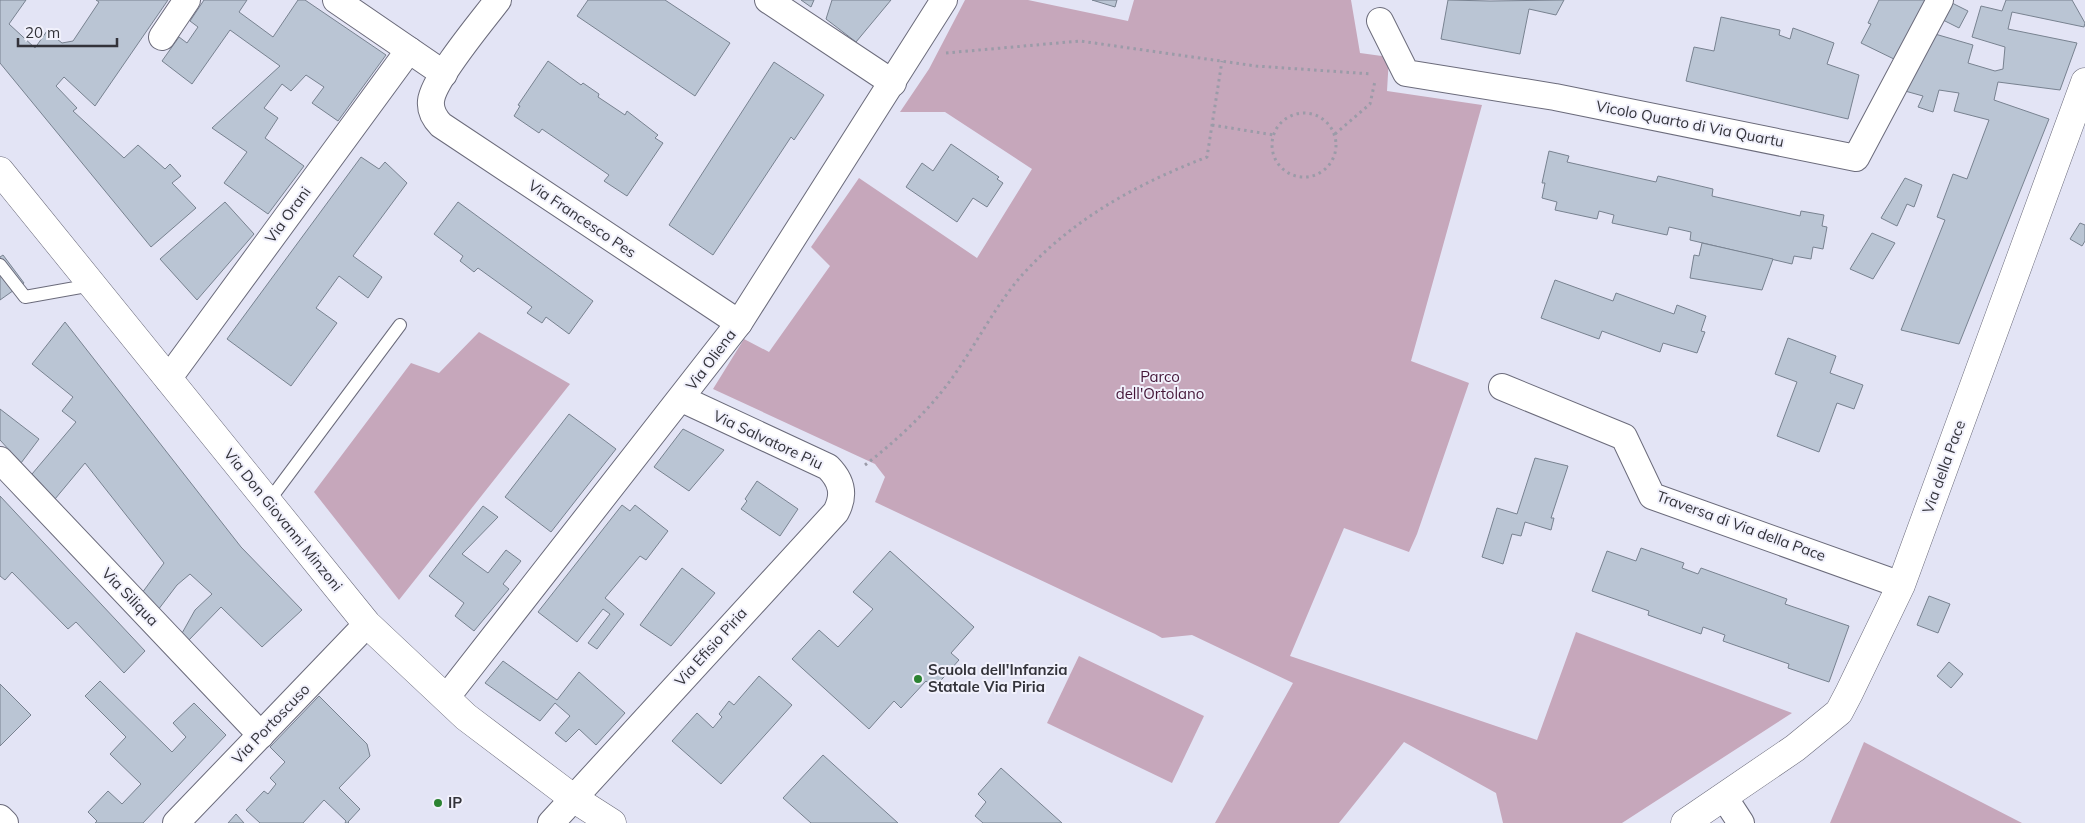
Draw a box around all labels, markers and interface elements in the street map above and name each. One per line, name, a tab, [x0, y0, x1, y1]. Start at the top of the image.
scale bar	[18, 15, 116, 47]
text: 20 m	[25, 23, 60, 42]
street label: Vicolo Quarto di Via Quartu	[1594, 96, 1786, 151]
street label: Via Francesco Pes	[525, 175, 640, 262]
street label: Via Orani	[261, 183, 314, 247]
street label: Via Oliena	[681, 325, 740, 394]
park label: Parco dell'Ortolano	[1116, 367, 1204, 403]
street label: Via Salvatore Piu	[710, 406, 826, 473]
street label: Via della Pace	[1918, 418, 1969, 516]
street label: Via Don Giovanni Minzoni	[220, 445, 347, 595]
street label: Traversa di Via della Pace	[1654, 486, 1828, 565]
street label: Via Siliqua	[98, 564, 163, 630]
street label: Via Efisio Piria	[670, 603, 751, 690]
place label: Scuola dell'Infanzia Statale Via Piria	[928, 660, 1068, 696]
marker: Scuola dell'Infanzia Statale Via Piria	[912, 673, 924, 685]
street label: Via Portoscuso	[228, 680, 314, 768]
place label: IP	[448, 793, 462, 812]
marker: IP	[432, 797, 444, 809]

